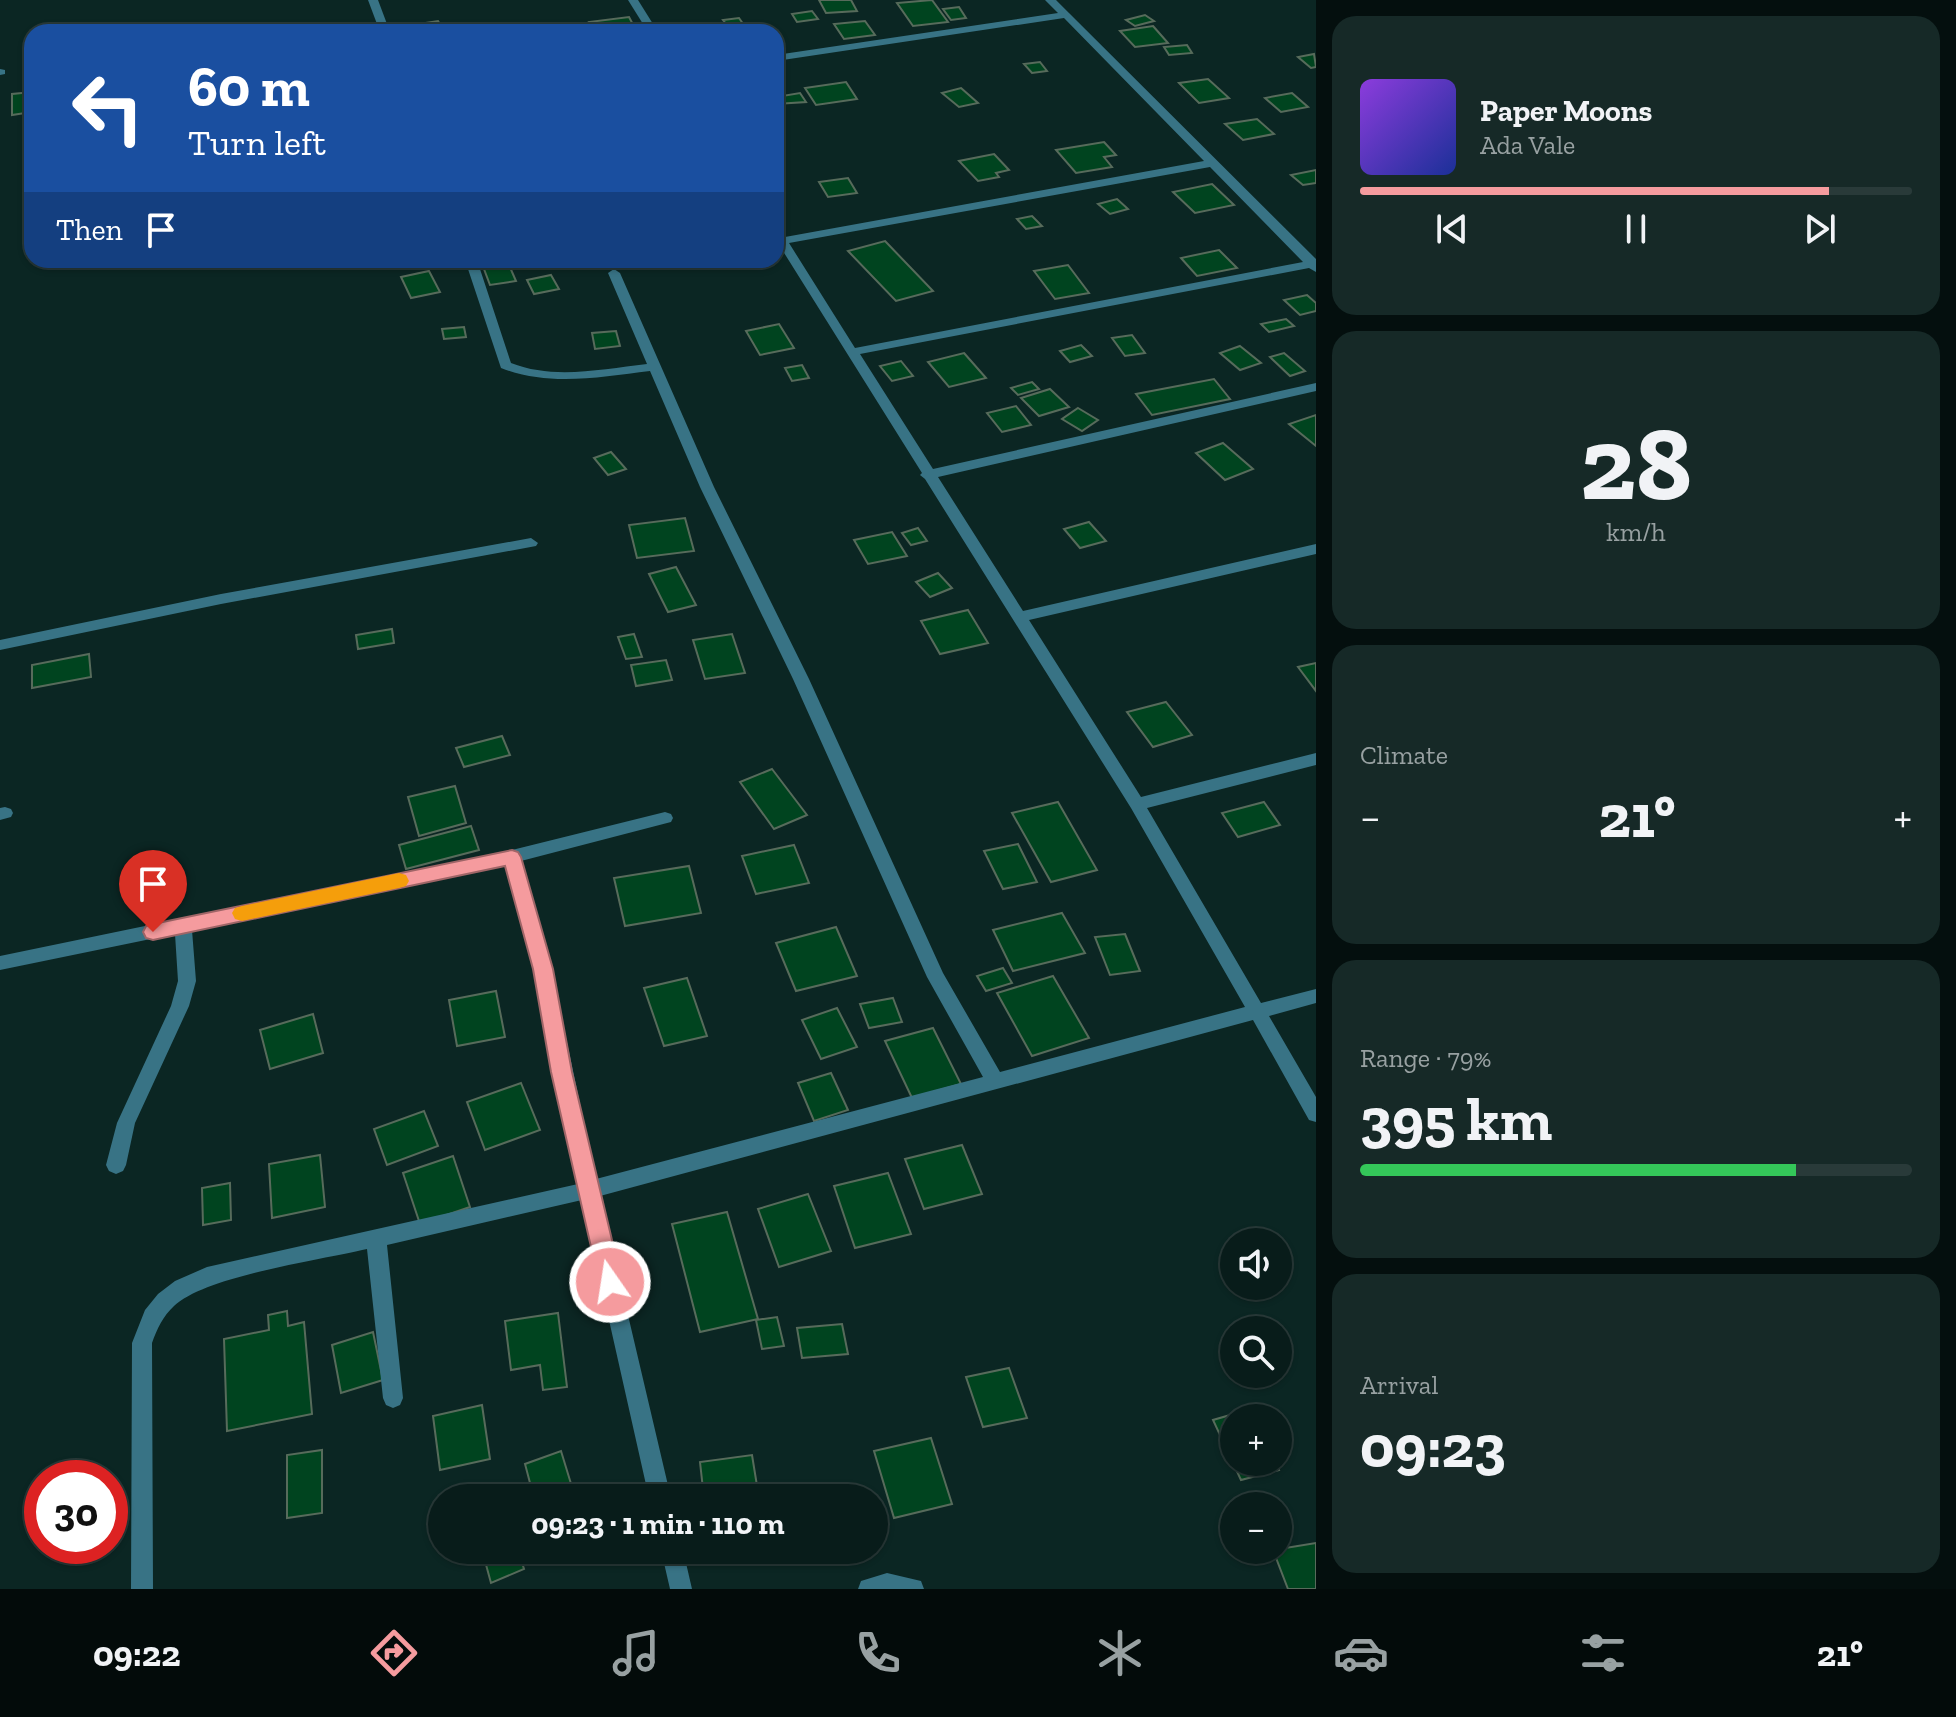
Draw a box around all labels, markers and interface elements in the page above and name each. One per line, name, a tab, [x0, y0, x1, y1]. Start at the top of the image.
text: 60 m	[188, 53, 310, 120]
icon: left	[56, 56, 160, 160]
text: Paper Moons	[1480, 93, 1652, 129]
text: Turn left	[188, 121, 326, 164]
text: Ada Vale	[1480, 129, 1575, 161]
icon: previous	[1430, 207, 1474, 251]
icon: pause	[1614, 207, 1658, 251]
icon: next	[1798, 207, 1842, 251]
icon: arrive	[139, 208, 183, 252]
text: Then	[56, 212, 123, 248]
text: 28	[1580, 401, 1692, 526]
text: km/h	[1606, 516, 1666, 548]
text: Climate	[1360, 739, 1448, 771]
text: 21°	[1598, 780, 1676, 852]
text: −	[1360, 790, 1381, 843]
text: +	[1893, 790, 1912, 843]
pin	[119, 850, 187, 932]
icon: arrive	[131, 862, 175, 906]
text: Range · 79%	[1360, 1042, 1491, 1074]
text: 395 km	[1360, 1083, 1552, 1155]
map controls	[1220, 1228, 1292, 1564]
button: sound	[1220, 1228, 1292, 1300]
position arrow	[568, 1240, 652, 1324]
button: search	[1220, 1316, 1292, 1388]
text: Arrival	[1360, 1369, 1438, 1401]
button: +	[1220, 1404, 1292, 1476]
text: 09:23	[1360, 1410, 1506, 1482]
speed limit sign: 30	[24, 1460, 128, 1564]
button: −	[1220, 1492, 1292, 1564]
text: 09:23 · 1 min · 110 m	[531, 1506, 785, 1542]
icon: directions	[366, 1625, 422, 1681]
icon: music	[608, 1625, 664, 1681]
icon: phone	[850, 1625, 906, 1681]
icon: climate	[1092, 1625, 1148, 1681]
icon: car	[1333, 1625, 1389, 1681]
icon: filters	[1575, 1625, 1631, 1681]
text: 09:22	[93, 1632, 180, 1675]
text: 21°	[1817, 1632, 1863, 1675]

